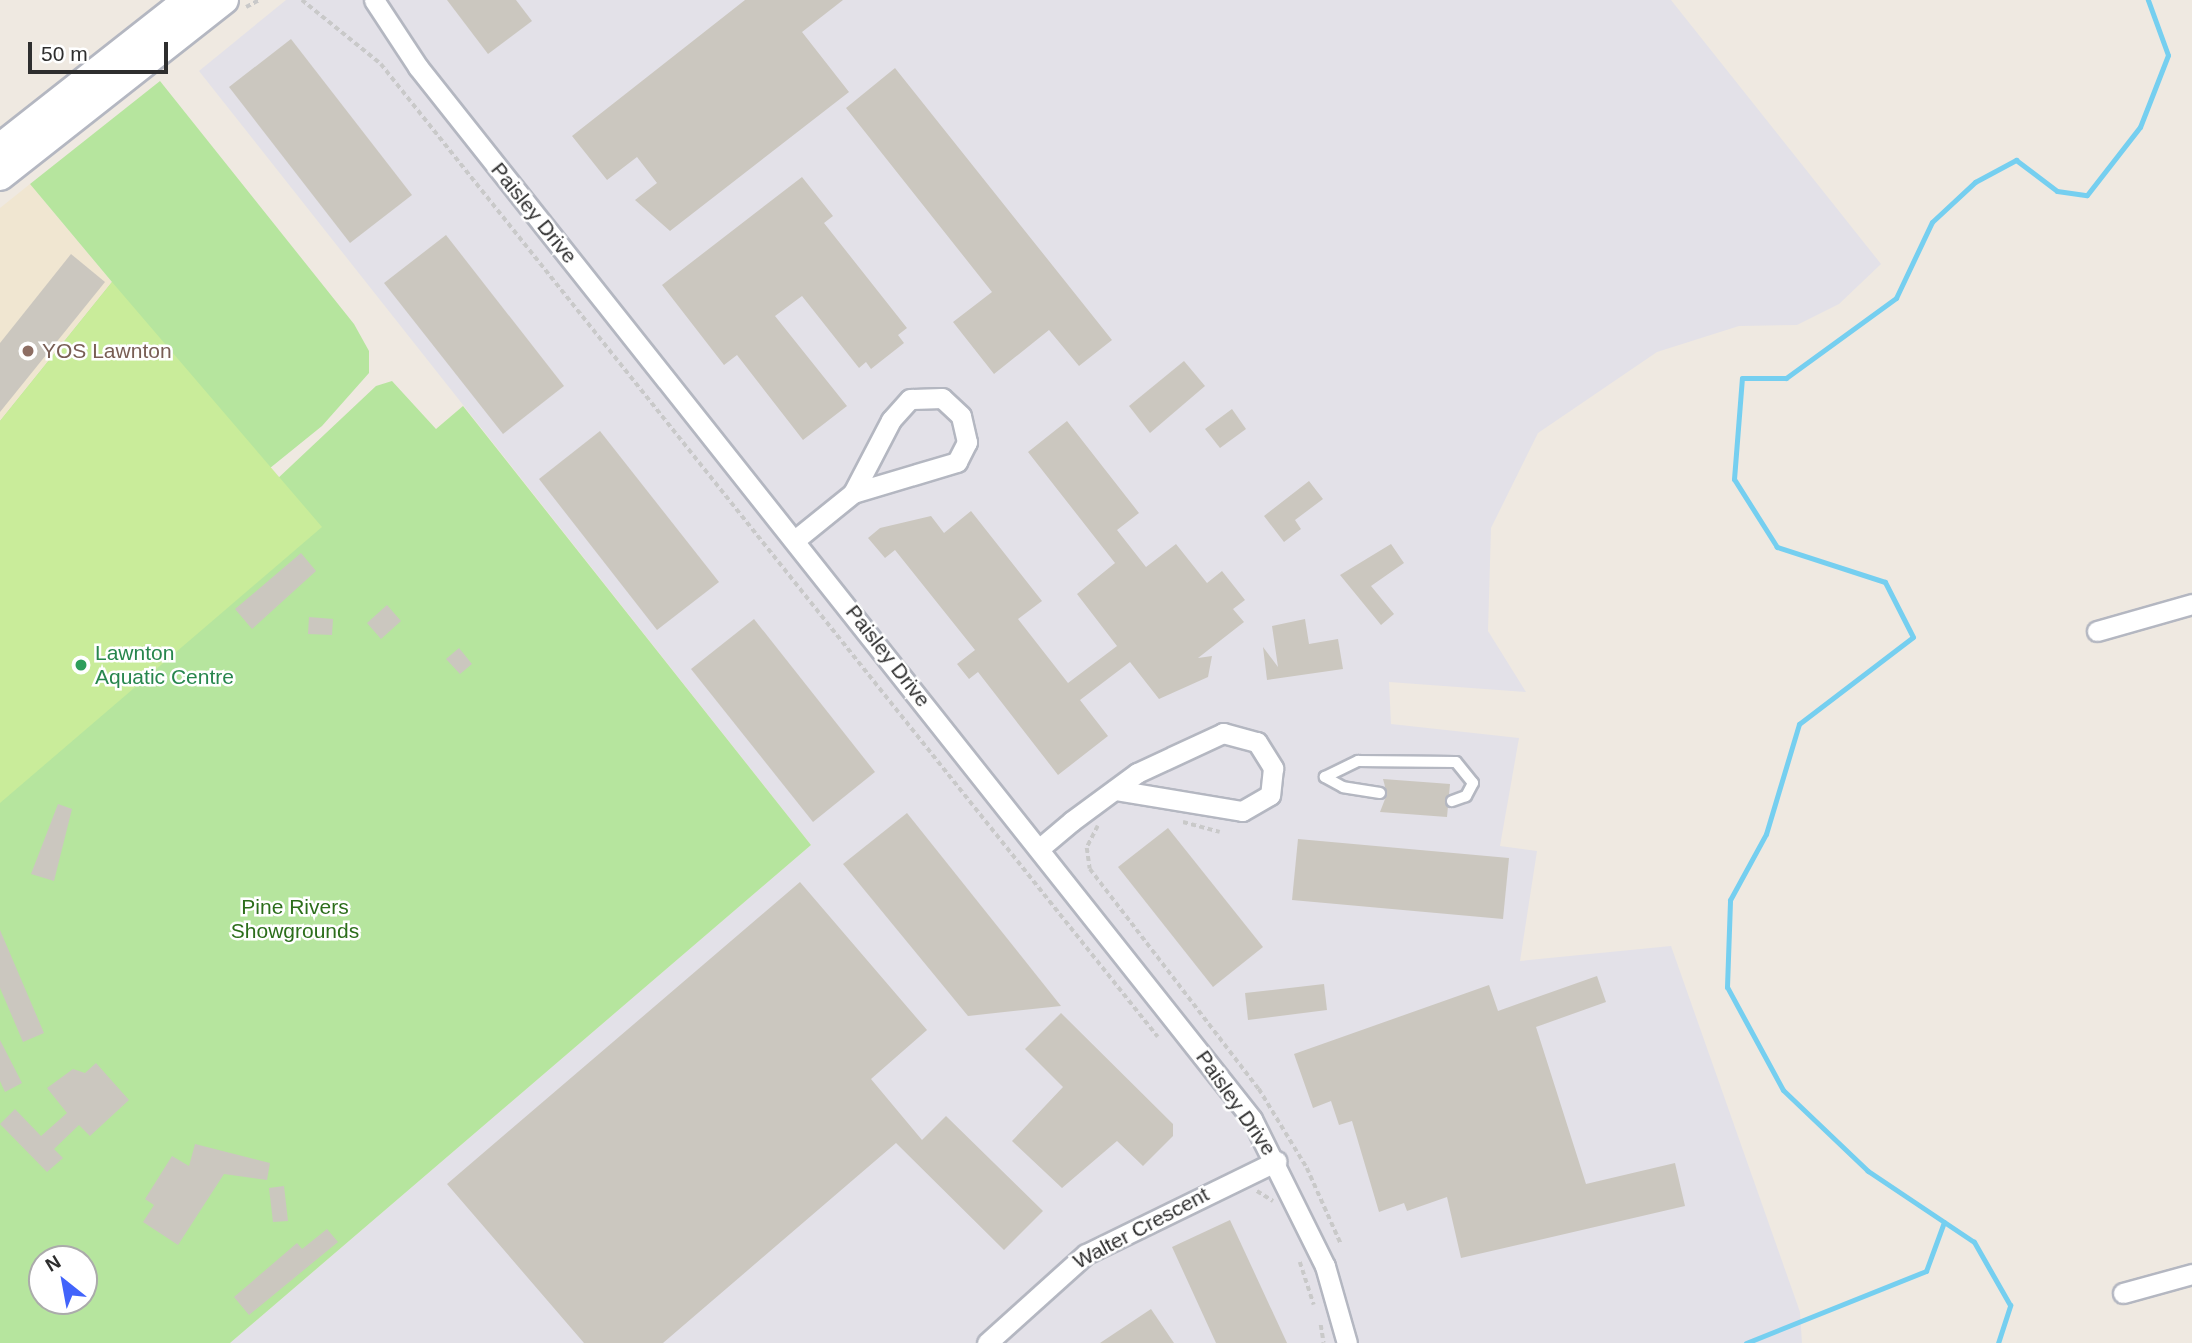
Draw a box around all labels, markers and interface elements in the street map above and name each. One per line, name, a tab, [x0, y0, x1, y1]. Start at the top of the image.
scale bar	[32, 28, 172, 72]
text: 50 m	[41, 42, 88, 65]
street label: Paisley Drive	[486, 157, 582, 269]
place label: YOS Lawnton	[42, 338, 172, 364]
marker: YOS Lawnton	[20, 343, 36, 359]
street label: Paisley Drive	[840, 600, 936, 712]
place label: Lawnton Aquatic Centre	[95, 640, 234, 690]
marker: Lawnton Aquatic Centre	[73, 657, 89, 673]
park label: Pine Rivers Showgrounds	[231, 894, 359, 944]
street label: Paisley Drive	[1191, 1046, 1281, 1160]
street label: Walter Crescent	[1069, 1182, 1213, 1274]
north arrow	[28, 1245, 98, 1315]
text: N	[42, 1251, 64, 1276]

